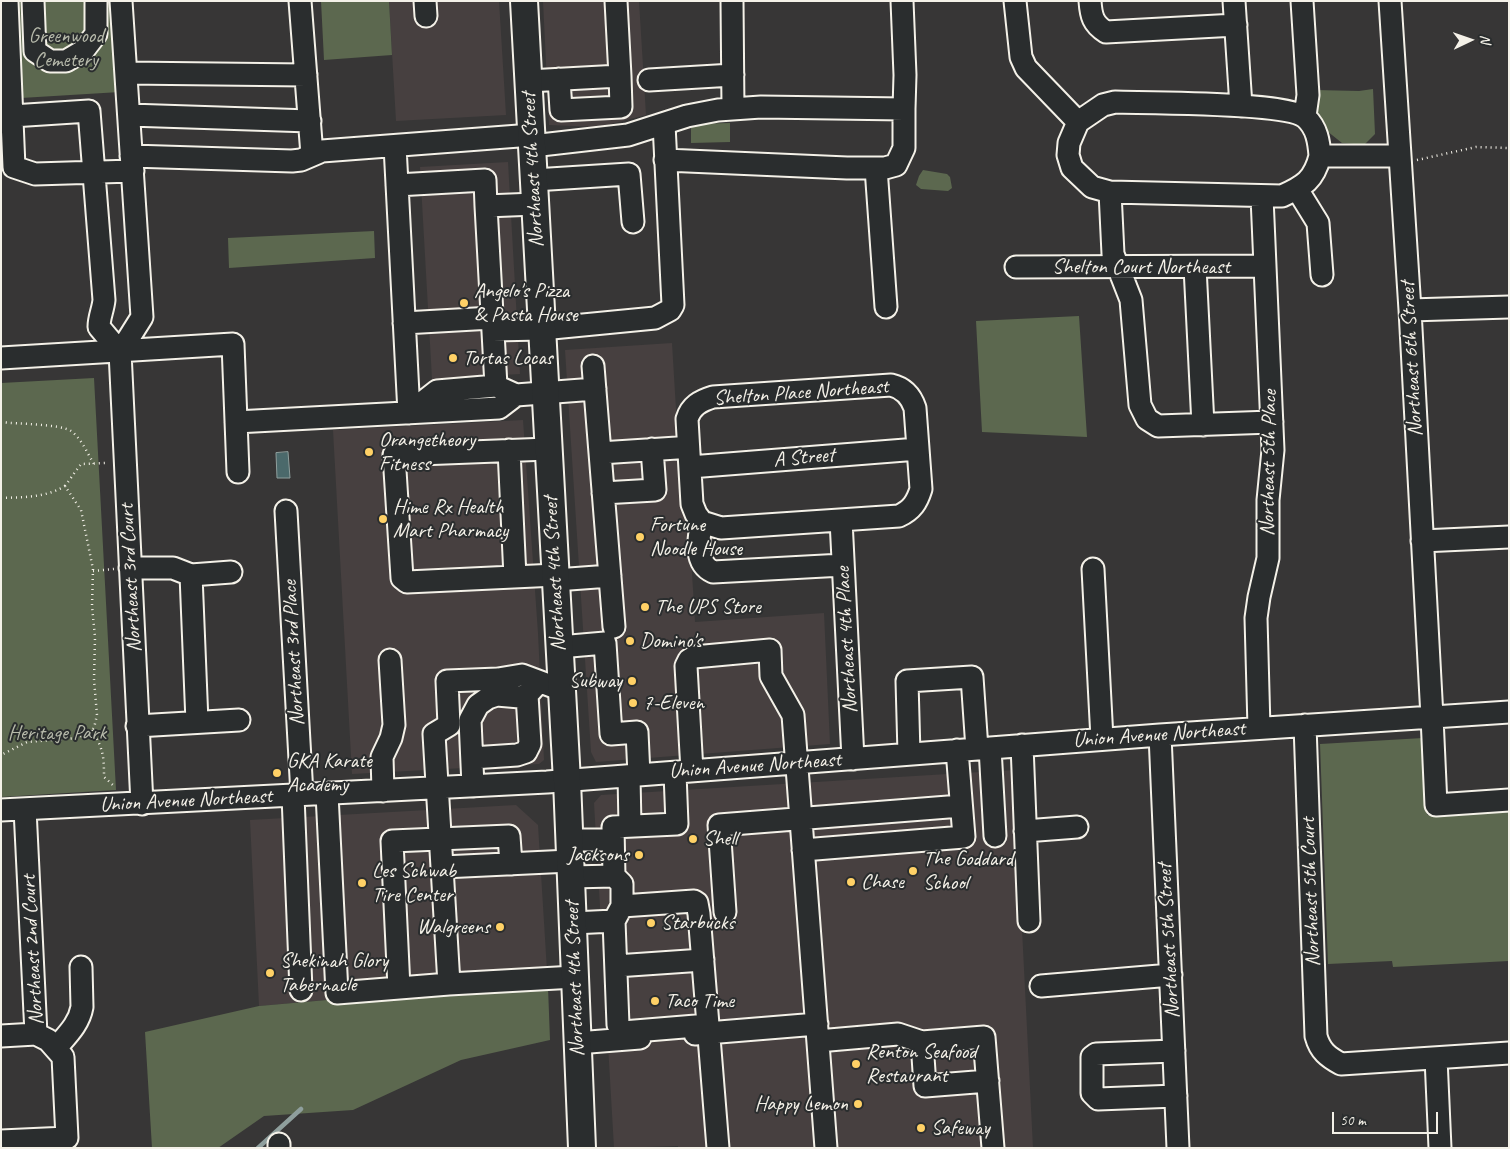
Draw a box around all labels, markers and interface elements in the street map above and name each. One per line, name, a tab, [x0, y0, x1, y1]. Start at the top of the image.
north arrow	[1445, 15, 1495, 65]
park label: Greenwood Cemetery	[29, 23, 103, 73]
text: N	[1477, 34, 1494, 44]
street label: Northeast 4th Street	[516, 92, 550, 248]
street label: Shelton Court Northeast	[1052, 254, 1230, 280]
place label: Angelo's Pizza & Pasta House	[474, 278, 578, 328]
street label: Northeast 6th Street	[1395, 281, 1429, 437]
marker: Angelo's Pizza & Pasta House	[458, 297, 470, 309]
place label: Tortas Locas	[463, 345, 553, 371]
marker: Tortas Locas	[447, 352, 459, 364]
street label: Shelton Place Northeast	[713, 374, 889, 412]
street label: Northeast 5th Place	[1255, 390, 1283, 536]
place label: Orangetheory Fitness	[379, 427, 475, 477]
street label: A Street	[772, 443, 836, 473]
marker: Orangetheory Fitness	[363, 446, 375, 458]
place label: Hime Rx Health Mart Pharmacy	[393, 494, 508, 544]
street label: Northeast 4th Street	[538, 496, 572, 652]
street label: Northeast 3rd Court	[115, 503, 147, 653]
place label: Fortune Noodle House	[650, 512, 742, 562]
marker: Hime Rx Health Mart Pharmacy	[377, 513, 389, 525]
marker: Fortune Noodle House	[634, 531, 646, 543]
street label: Northeast 4th Place	[831, 566, 863, 714]
street label: Northeast 3rd Place	[278, 579, 310, 727]
place label: The UPS Store	[655, 594, 761, 620]
marker: The UPS Store	[639, 601, 651, 613]
place label: Domino's	[640, 628, 702, 654]
marker: Domino's	[624, 635, 636, 647]
place label: Subway	[569, 668, 622, 694]
marker: Subway	[626, 675, 638, 687]
place label: 7-Eleven	[643, 690, 704, 716]
marker: 7-Eleven	[627, 697, 639, 709]
street label: Union Avenue Northeast	[1072, 716, 1246, 754]
park label: Heritage Park	[8, 720, 106, 746]
street label: Union Avenue Northeast	[668, 747, 842, 785]
place label: GKA Karate Academy	[287, 748, 372, 798]
marker: GKA Karate Academy	[271, 767, 283, 779]
street label: Union Avenue Northeast	[99, 784, 273, 818]
street label: Northeast 5th Court	[1296, 817, 1326, 967]
place label: Shell	[703, 826, 737, 852]
marker: Shell	[687, 833, 699, 845]
place label: Jacksons	[567, 842, 629, 868]
place label: The Goddard School	[923, 846, 1013, 896]
marker: Jacksons	[633, 849, 645, 861]
place label: Les Schwab Tire Center	[372, 858, 456, 908]
street label: Northeast 5th Street	[1152, 863, 1186, 1019]
marker: The Goddard School	[907, 865, 919, 877]
place label: Chase	[861, 869, 904, 895]
street label: Northeast 2nd Court	[16, 874, 50, 1026]
marker: Chase	[845, 876, 857, 888]
marker: Les Schwab Tire Center	[356, 877, 368, 889]
street label: Northeast 4th Street	[560, 901, 590, 1057]
place label: Starbucks	[661, 910, 734, 936]
place label: Walgreens	[417, 914, 490, 940]
marker: Starbucks	[645, 917, 657, 929]
marker: Walgreens	[494, 921, 506, 933]
place label: Shekinah Glory Tabernacle	[280, 948, 388, 998]
marker: Shekinah Glory Tabernacle	[264, 967, 276, 979]
place label: Taco Time	[665, 988, 734, 1014]
marker: Taco Time	[649, 995, 661, 1007]
place label: Renton Seafood Restaurant	[866, 1039, 976, 1089]
marker: Renton Seafood Restaurant	[850, 1058, 862, 1070]
place label: Happy Lemon	[754, 1091, 848, 1117]
marker: Happy Lemon	[852, 1098, 864, 1110]
scale bar	[1335, 1102, 1441, 1134]
text: 50 m	[1340, 1111, 1366, 1130]
place label: Safeway	[931, 1115, 990, 1141]
marker: Safeway	[915, 1122, 927, 1134]

